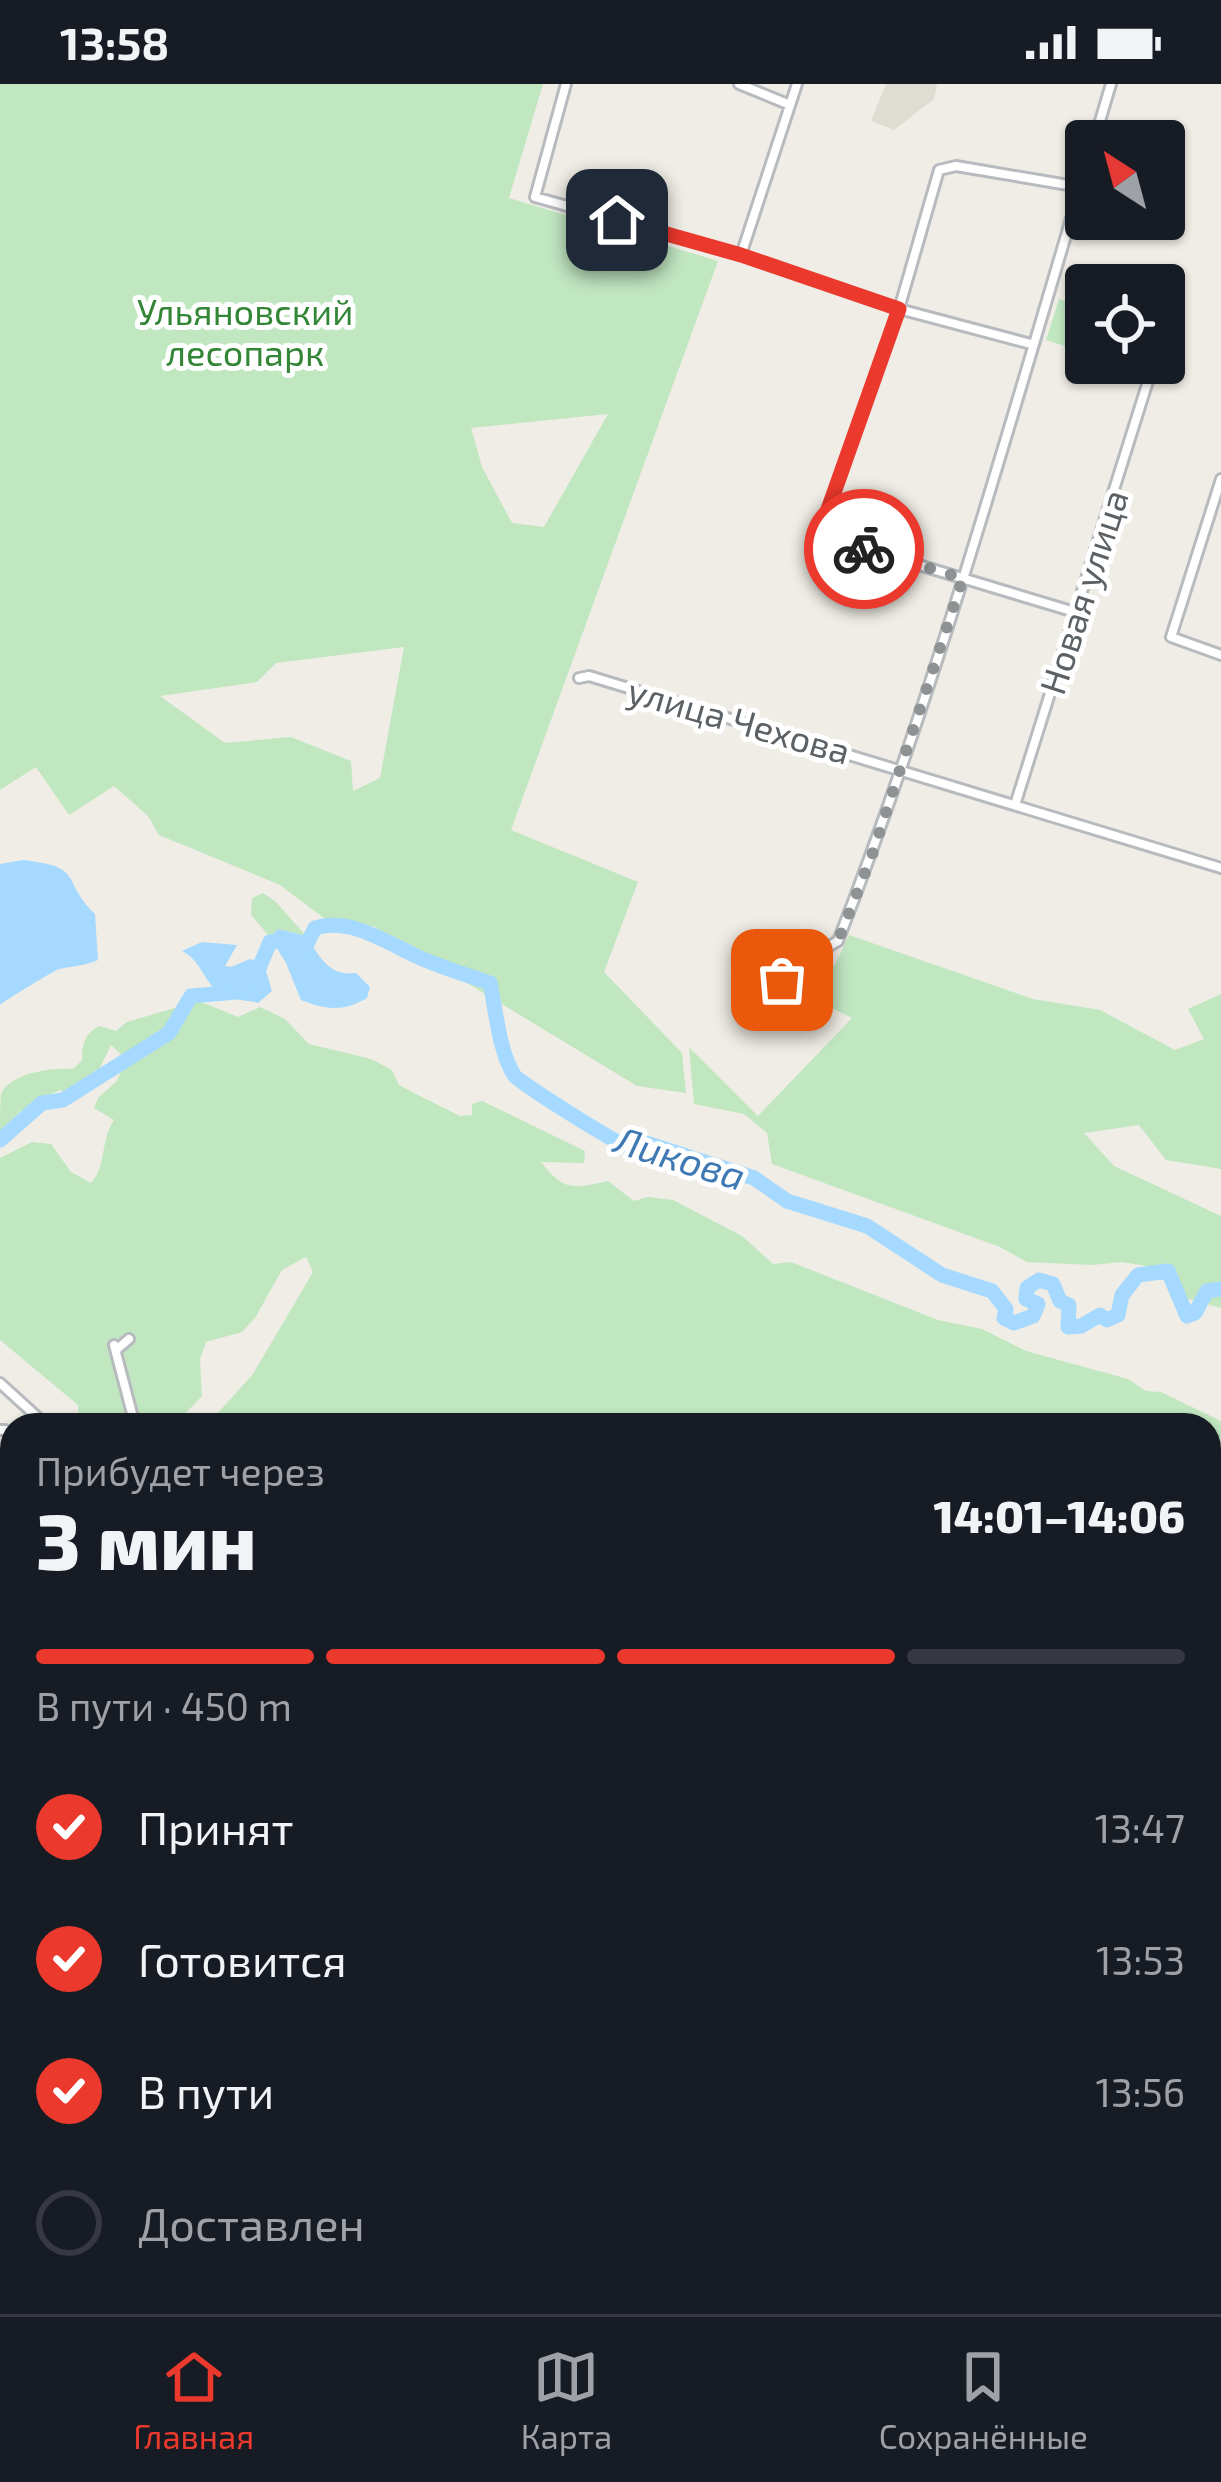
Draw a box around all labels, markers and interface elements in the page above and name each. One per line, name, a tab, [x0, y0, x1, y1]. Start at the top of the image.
text: 13:58	[60, 15, 169, 69]
north arrow	[1065, 120, 1185, 240]
map controls	[1065, 120, 1185, 384]
pin	[566, 169, 668, 271]
icon: home	[584, 187, 650, 253]
button: locate	[1065, 264, 1185, 384]
park label: Ульяновский лесопарк	[137, 289, 353, 373]
street label: Новая улица	[1029, 484, 1137, 700]
courier	[804, 489, 924, 609]
icon: bike	[831, 516, 897, 582]
street label: улица Чехова	[623, 667, 855, 773]
pin	[731, 929, 833, 1031]
icon: bag	[749, 947, 815, 1013]
water label: Ликова	[609, 1114, 751, 1199]
text: Прибудет через	[36, 1447, 325, 1494]
text: 14:01–14:06	[933, 1488, 1185, 1542]
text: 3 мин	[36, 1492, 257, 1586]
text: В пути · 450 m	[36, 1682, 292, 1729]
icon: check	[36, 1794, 102, 1860]
text: Принят	[138, 1800, 293, 1854]
text: 13:47	[1095, 1804, 1185, 1851]
icon: check	[36, 1926, 102, 1992]
text: Готовится	[138, 1932, 347, 1986]
text: 13:53	[1096, 1936, 1185, 1983]
icon: check	[36, 2058, 102, 2124]
text: В пути	[138, 2064, 274, 2118]
text: 13:56	[1095, 2068, 1185, 2115]
text: Доставлен	[138, 2196, 365, 2250]
tab: Главная	[133, 2344, 254, 2456]
tab: Карта	[521, 2344, 612, 2456]
tab: Сохранённые	[879, 2344, 1088, 2456]

